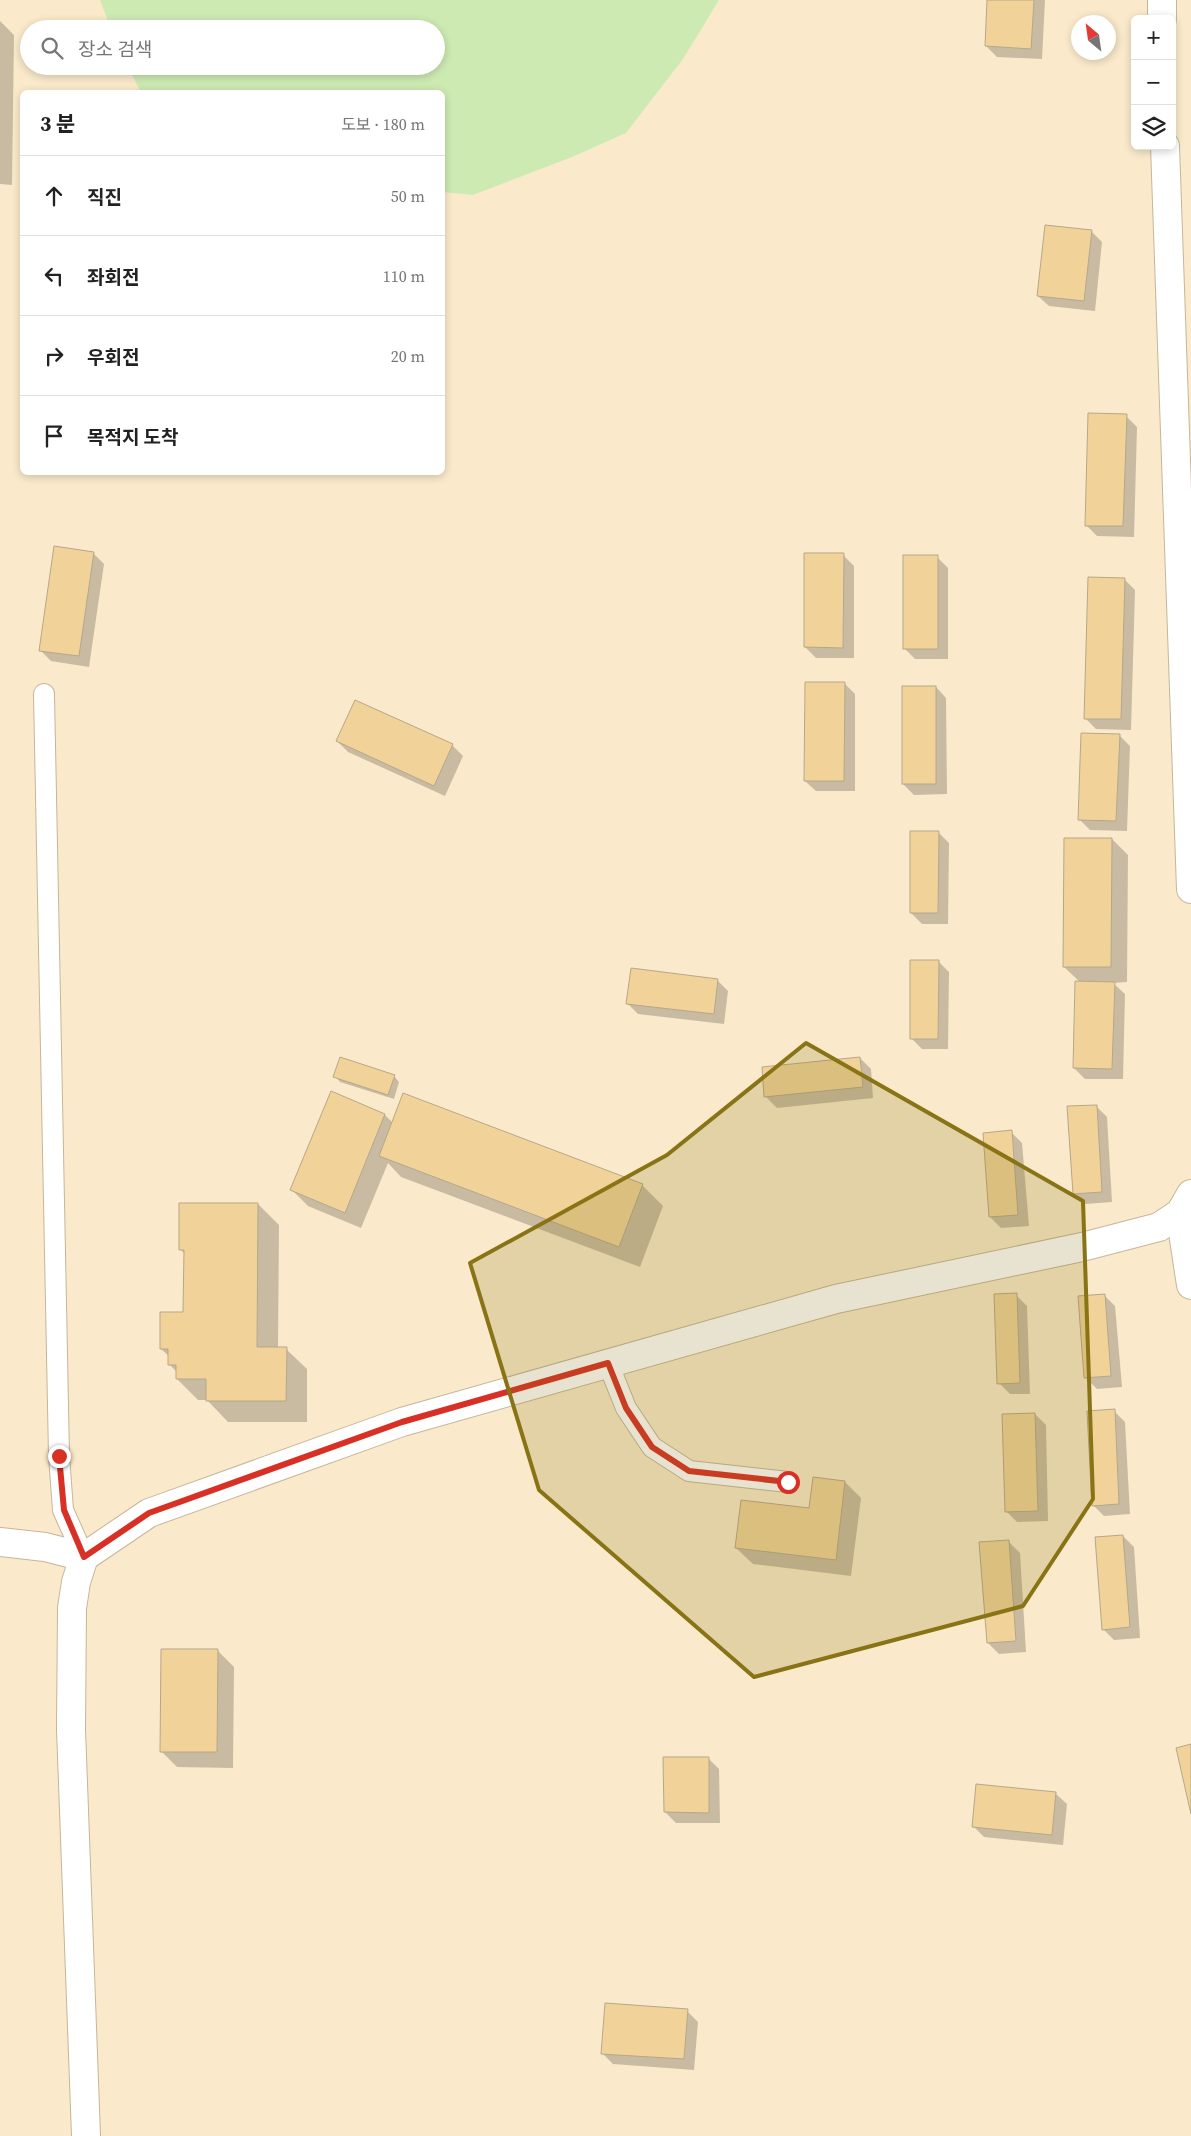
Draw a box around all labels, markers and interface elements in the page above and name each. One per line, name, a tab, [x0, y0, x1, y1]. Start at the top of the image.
north arrow	[1071, 15, 1116, 60]
map controls	[1131, 15, 1176, 150]
button: +	[1131, 15, 1176, 60]
search box	[20, 20, 445, 75]
icon: search	[38, 34, 66, 62]
text: 장소 검색	[78, 36, 152, 62]
button: −	[1131, 60, 1176, 105]
button: layers	[1131, 105, 1176, 150]
text: 3 분	[40, 109, 75, 138]
text: 도보 · 180 m	[341, 113, 425, 135]
icon: ahead	[40, 182, 68, 210]
text: 직진	[87, 184, 122, 210]
text: 50 m	[391, 185, 425, 207]
icon: left	[40, 262, 68, 290]
text: 좌회전	[87, 264, 139, 290]
text: 110 m	[383, 265, 425, 287]
icon: right	[40, 342, 68, 370]
text: 우회전	[87, 344, 139, 370]
text: 20 m	[391, 345, 425, 367]
icon: arrive	[40, 422, 68, 450]
text: 목적지 도착	[87, 424, 178, 450]
route end	[48, 1445, 71, 1468]
route start	[777, 1471, 800, 1494]

